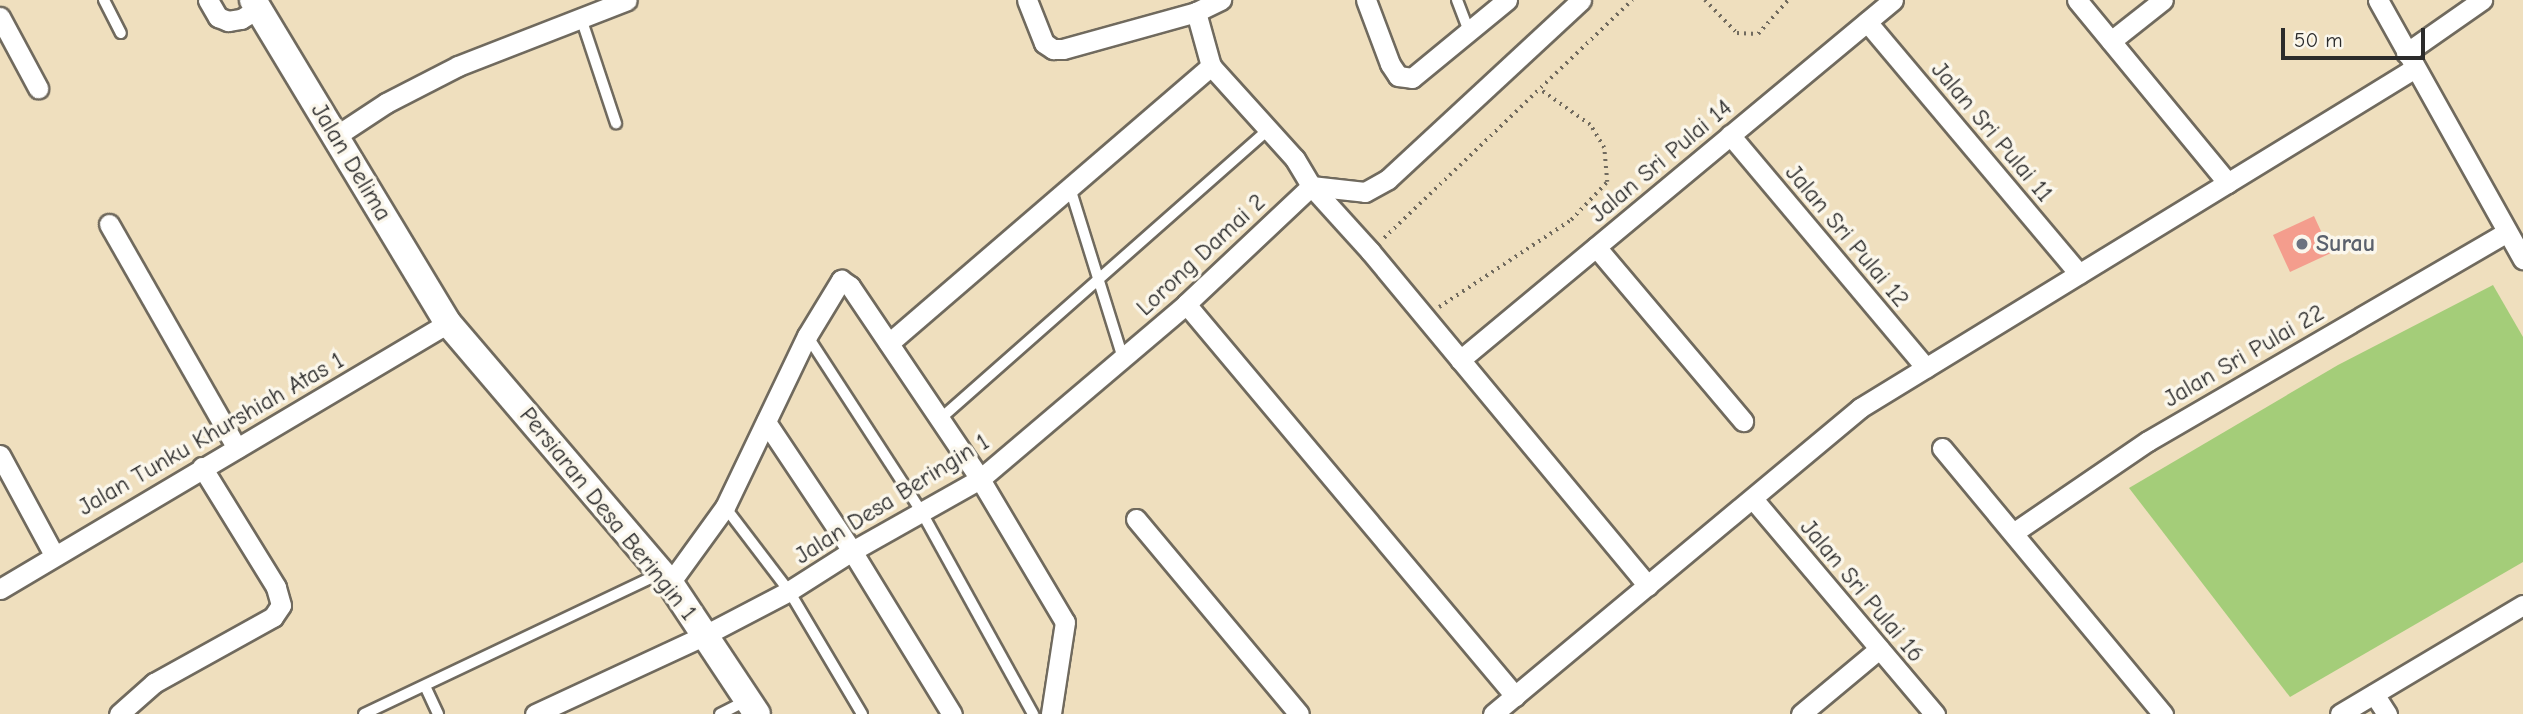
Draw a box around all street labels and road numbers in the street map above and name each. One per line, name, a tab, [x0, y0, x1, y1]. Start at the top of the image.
street label: Jalan Sri Pulai 11	[1925, 56, 2059, 208]
street label: Jalan Sri Pulai 14	[1584, 93, 1738, 229]
street label: Jalan Delima	[305, 98, 397, 226]
street label: Jalan Sri Pulai 12	[1779, 159, 1915, 313]
street label: Lorong Damai 2	[1131, 188, 1271, 322]
street label: Jalan Sri Pulai 22	[2159, 298, 2329, 414]
street label: Jalan Tunku Khurshiah Atas 1	[73, 346, 349, 522]
street label: Persiaran Desa Beringin 1	[513, 402, 703, 626]
street label: Jalan Desa Beringin 1	[789, 427, 995, 571]
street label: Jalan Sri Pulai 16	[1794, 514, 1930, 668]

